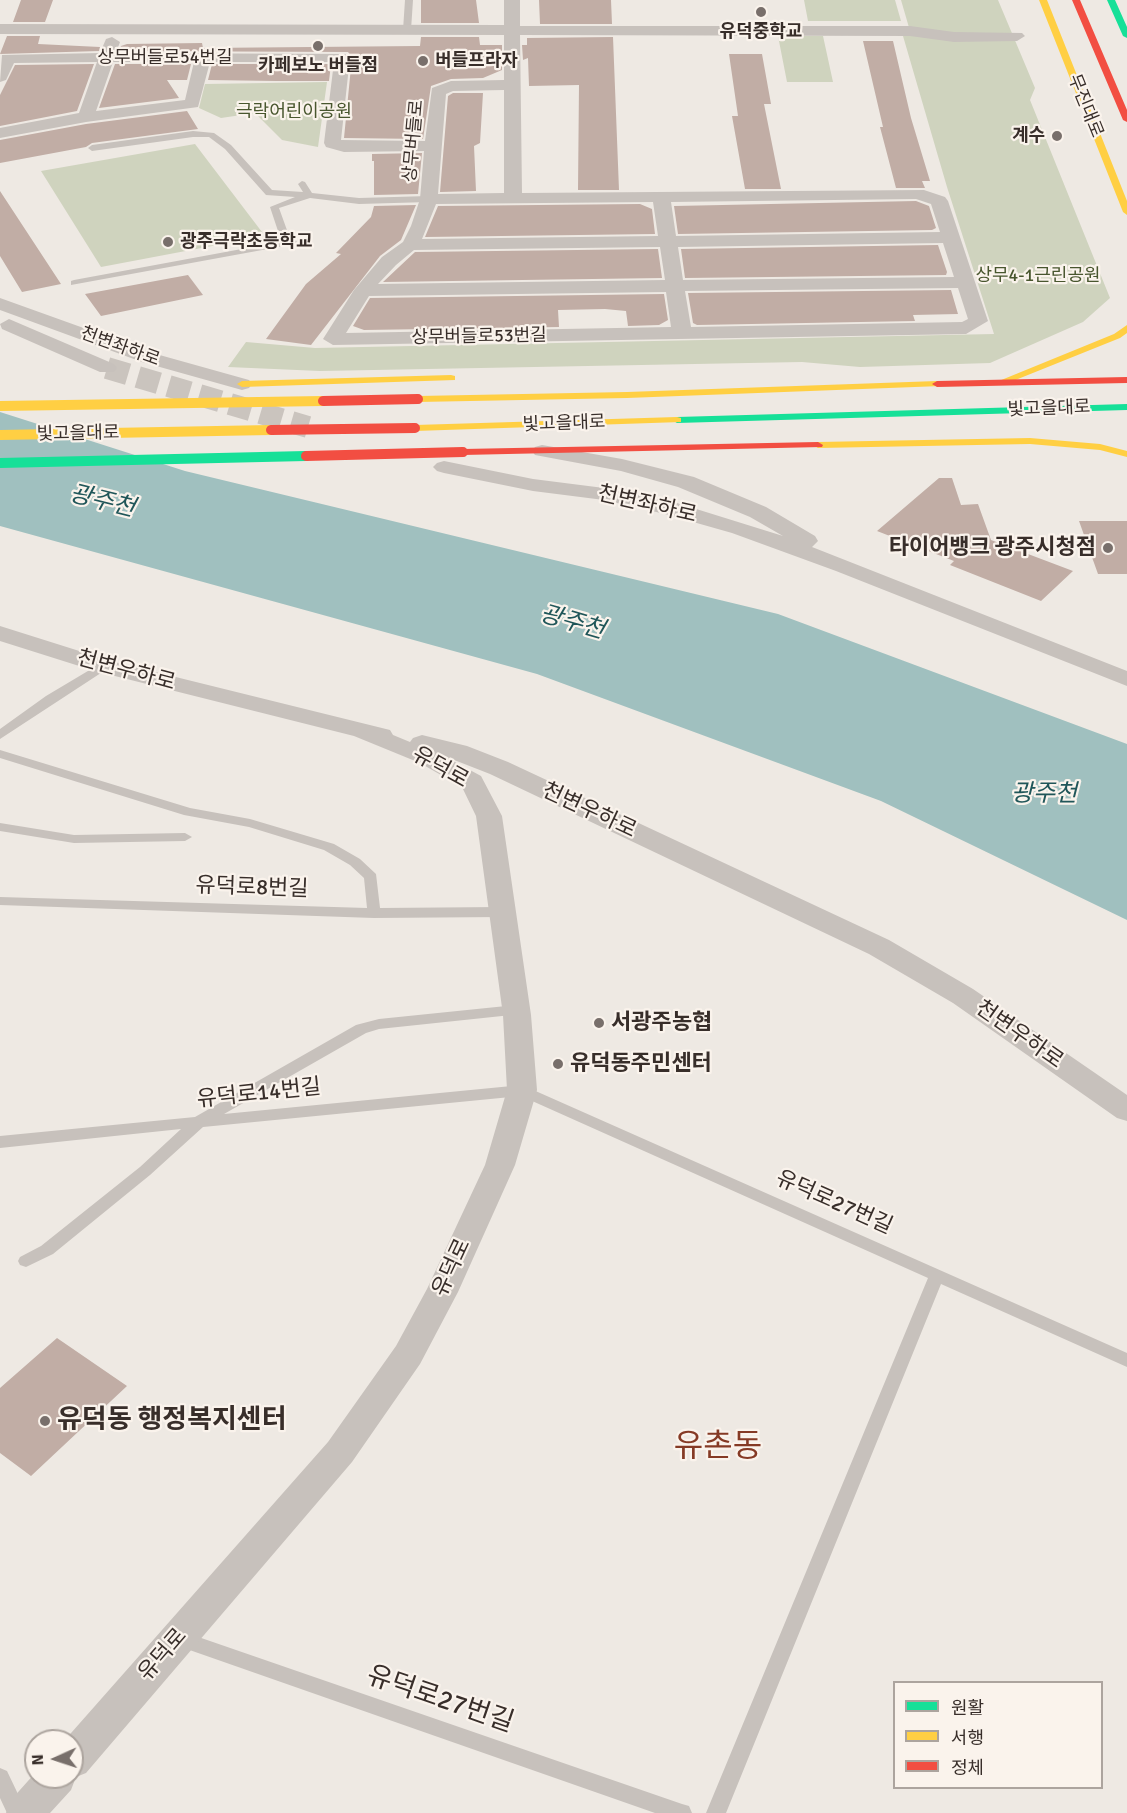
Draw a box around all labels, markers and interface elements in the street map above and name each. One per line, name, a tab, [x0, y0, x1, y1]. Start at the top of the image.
marker: 유덕중학교	[754, 5, 768, 19]
place label: 유덕중학교	[720, 21, 802, 43]
marker: 카페보노 버들점	[311, 39, 325, 53]
street label: 상무버들로54번길	[97, 47, 233, 69]
place label: 버들프라자	[435, 50, 518, 72]
marker: 버들프라자	[416, 54, 430, 68]
place label: 카페보노 버들점	[258, 55, 378, 77]
street label: 무진대로	[1063, 71, 1107, 141]
street label: 상무버들로	[400, 99, 428, 183]
park label: 극락어린이공원	[236, 101, 352, 123]
place label: 계수	[1012, 125, 1045, 147]
marker: 계수	[1050, 129, 1064, 143]
place label: 광주극락초등학교	[180, 231, 312, 253]
marker: 광주극락초등학교	[161, 235, 175, 249]
park label: 상무4-1근린공원	[975, 265, 1101, 287]
street label: 천변좌하로	[77, 323, 163, 371]
street label: 상무버들로53번길	[411, 325, 547, 349]
street label: 빛고을대로	[1007, 397, 1091, 421]
street label: 빛고을대로	[522, 412, 606, 436]
street label: 빛고을대로	[36, 422, 120, 446]
water label: 광주천	[66, 480, 138, 524]
street label: 천변좌하로	[595, 481, 699, 529]
place label: 타이어뱅크 광주시청점	[889, 535, 1096, 561]
marker: 타이어뱅크 광주시청점	[1101, 541, 1115, 555]
water label: 광주천	[536, 600, 608, 646]
street label: 천변우하로	[74, 645, 178, 697]
street label: 유덕로	[407, 742, 473, 794]
street label: 천변우하로	[538, 778, 640, 844]
water label: 광주천	[1011, 781, 1077, 809]
street label: 유덕로8번길	[195, 873, 309, 903]
street label: 천변우하로	[970, 995, 1068, 1075]
place label: 서광주농협	[611, 1010, 712, 1036]
marker: 서광주농협	[592, 1016, 606, 1030]
place label: 유덕동주민센터	[570, 1051, 712, 1077]
marker: 유덕동주민센터	[551, 1057, 565, 1071]
street label: 유덕로14번길	[195, 1074, 323, 1114]
street label: 유덕로27번길	[772, 1166, 896, 1240]
street label: 유덕로	[427, 1235, 477, 1301]
place label: 유덕동 행정복지센터	[57, 1405, 286, 1437]
marker: 유덕동 행정복지센터	[38, 1414, 52, 1428]
district label: 유촌동	[674, 1429, 762, 1467]
street label: 유덕로	[133, 1623, 193, 1687]
street label: 유덕로27번길	[362, 1660, 518, 1740]
legend	[893, 1681, 1103, 1789]
text: 원활	[951, 1697, 984, 1719]
text: 서행	[951, 1727, 984, 1749]
north arrow	[24, 1729, 84, 1789]
text: N	[28, 1754, 48, 1766]
text: 정체	[951, 1757, 984, 1779]

